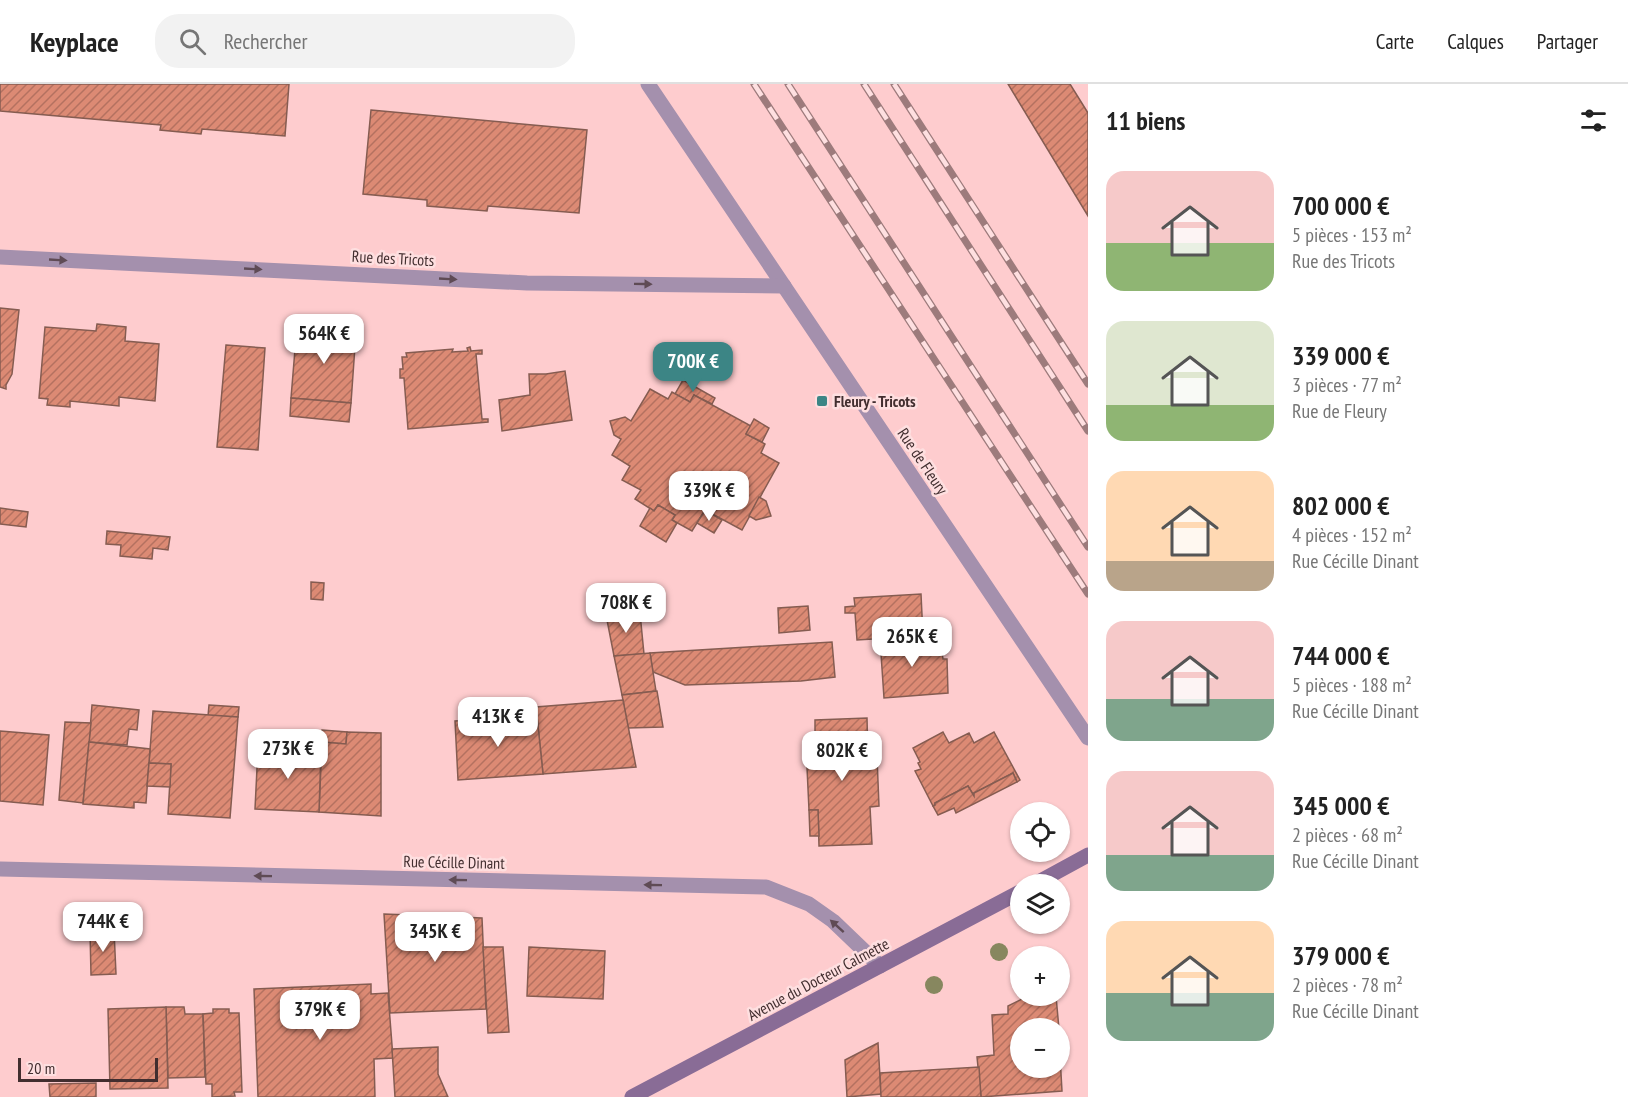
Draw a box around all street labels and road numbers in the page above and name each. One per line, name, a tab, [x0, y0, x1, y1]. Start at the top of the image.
street label: Rue des Tricots	[351, 246, 435, 270]
street label: Rue de Fleury	[894, 424, 952, 498]
street label: Rue Cécille Dinant	[403, 851, 505, 873]
street label: Avenue du Docteur Calmette	[744, 933, 892, 1025]

